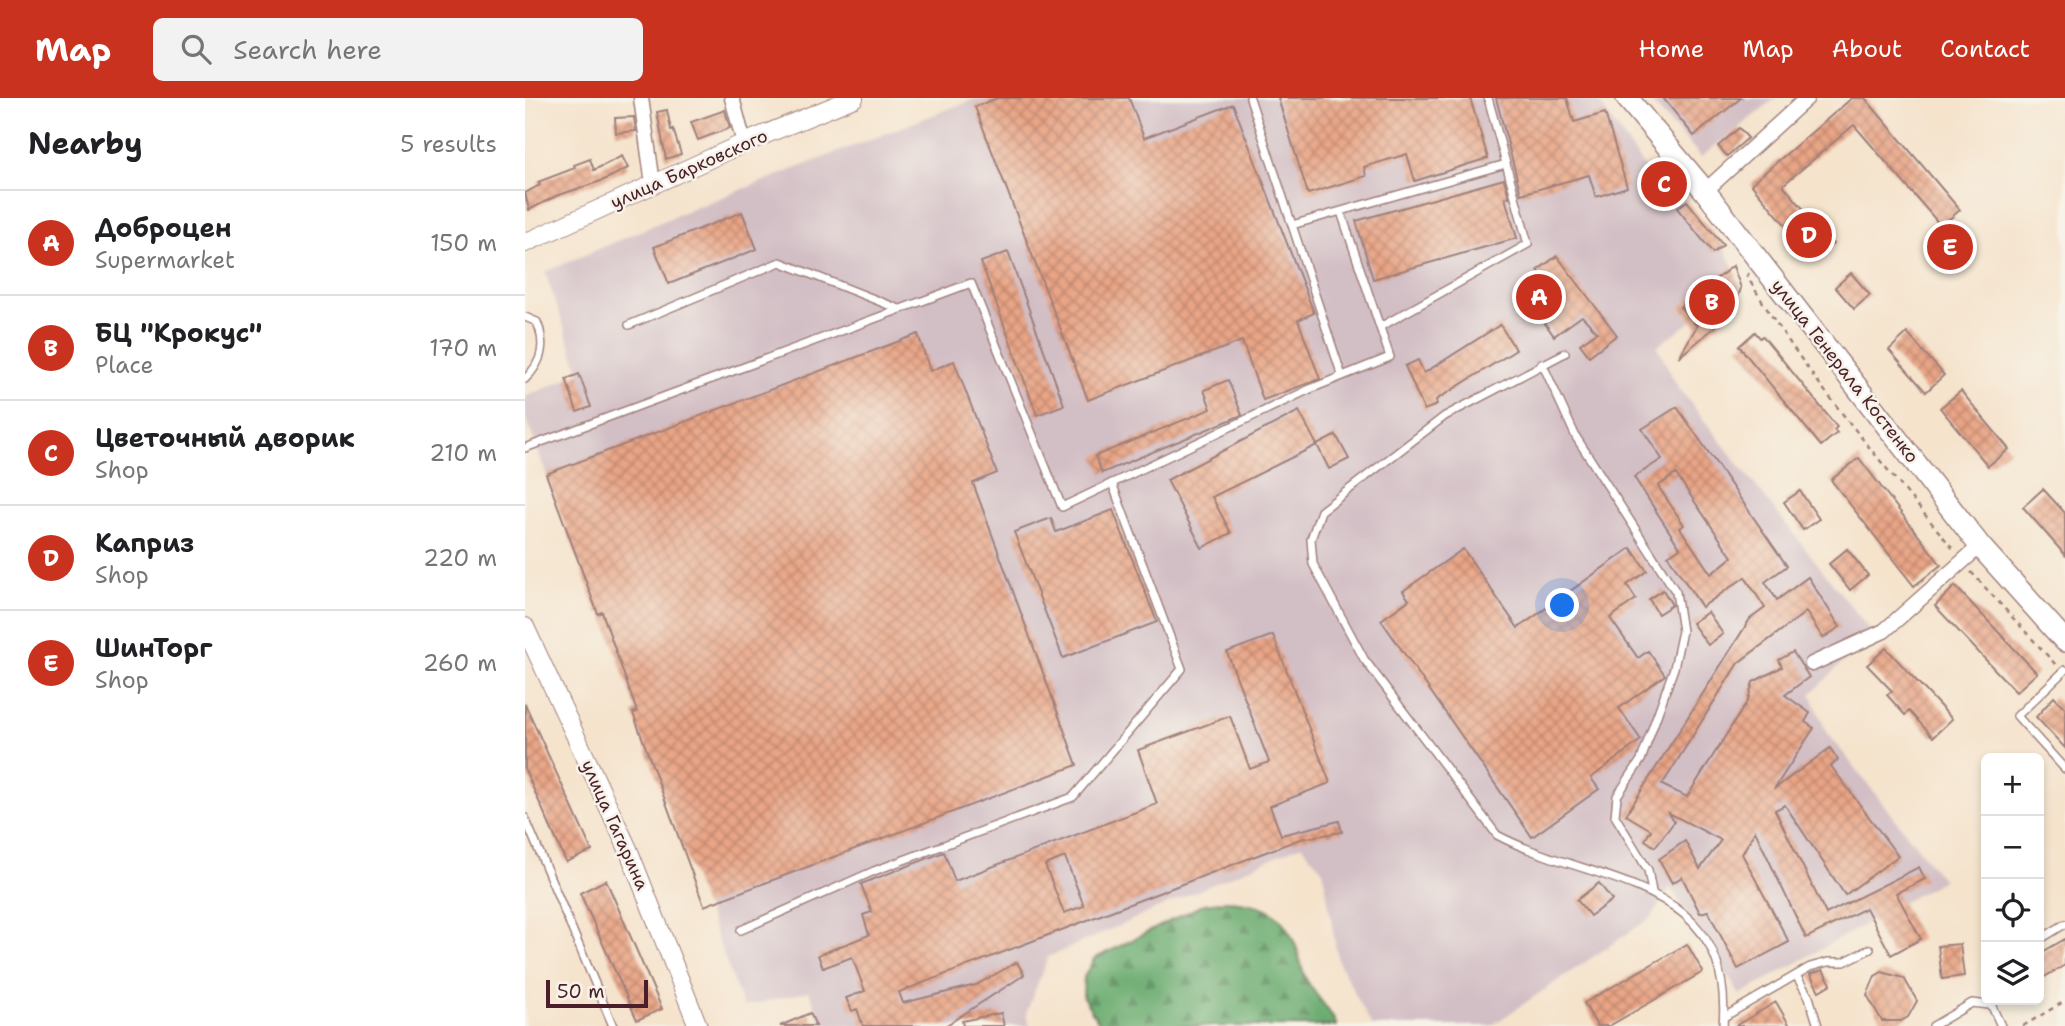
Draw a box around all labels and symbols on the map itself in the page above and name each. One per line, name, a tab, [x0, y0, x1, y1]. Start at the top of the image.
street label: улица Барковского	[607, 124, 771, 214]
pin: C	[1641, 158, 1687, 210]
pin: D	[1786, 209, 1832, 261]
pin: E	[1927, 221, 1973, 273]
pin: A	[1516, 271, 1562, 323]
street label: улица Генерала Костенко	[1766, 274, 1924, 468]
pin: B	[1689, 276, 1735, 328]
your location	[1545, 588, 1579, 622]
street label: улица Гагарина	[576, 756, 654, 894]
scale bar	[546, 977, 647, 1009]

